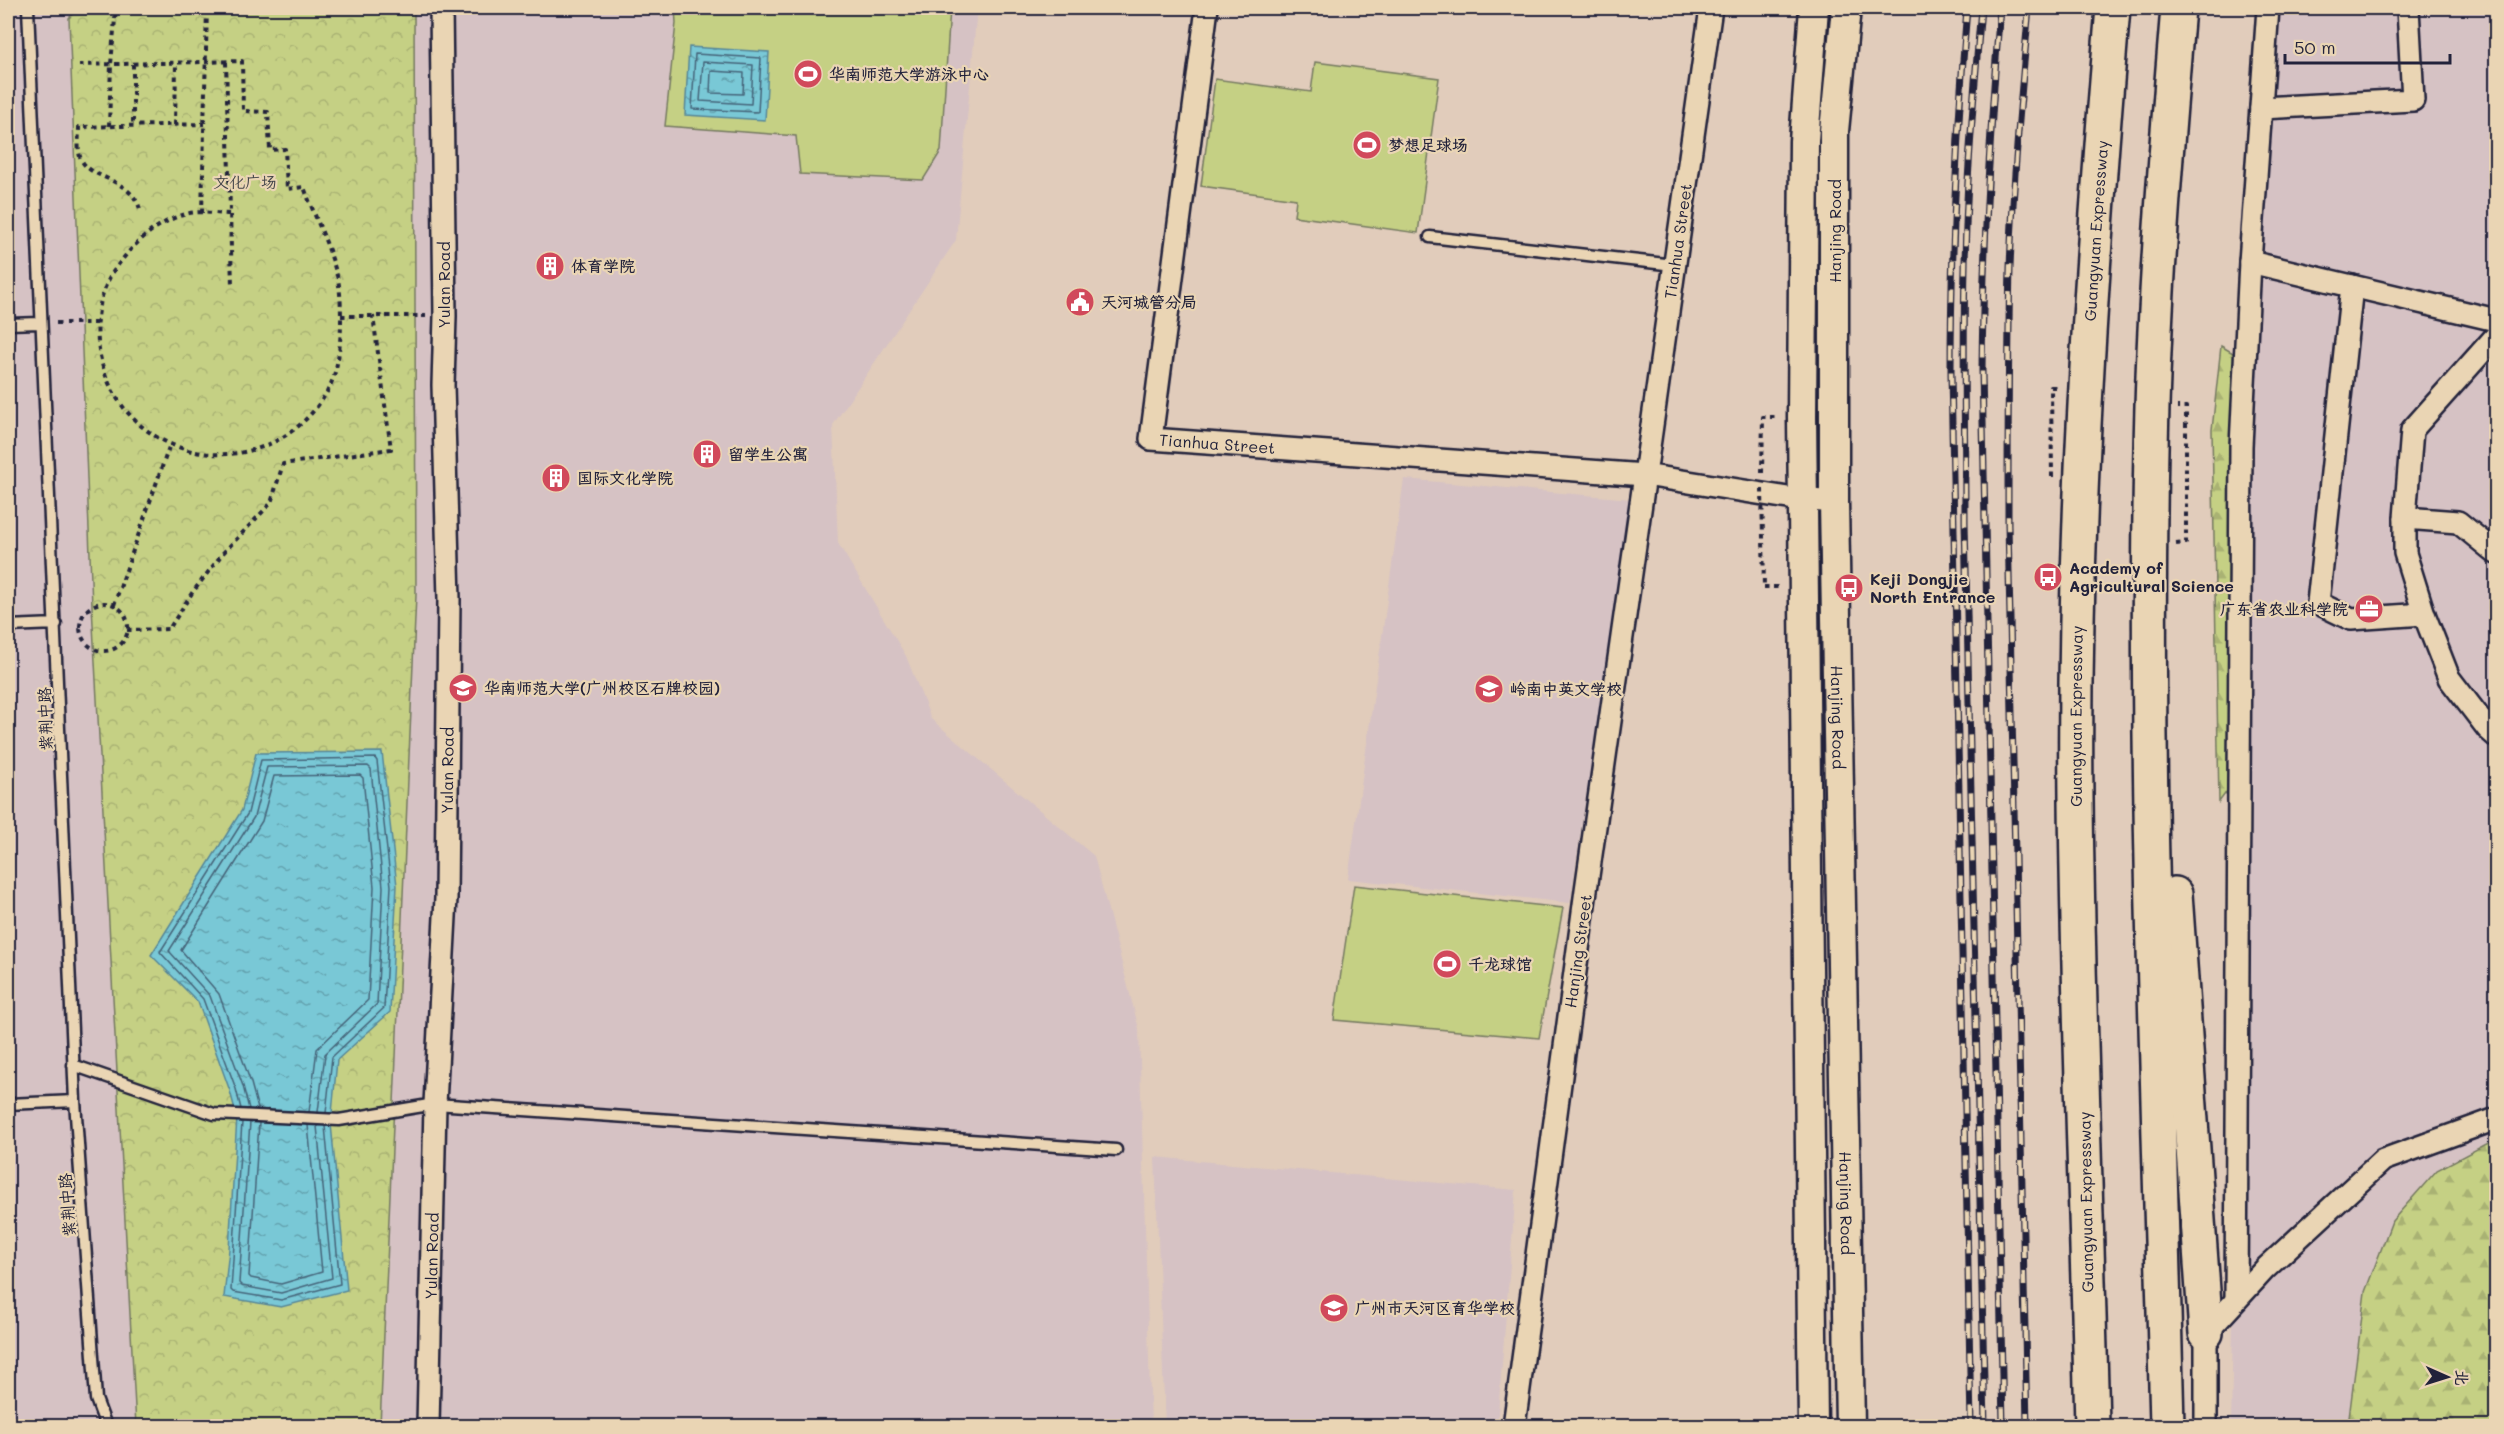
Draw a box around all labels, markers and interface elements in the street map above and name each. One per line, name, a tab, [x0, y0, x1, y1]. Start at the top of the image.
scale bar	[2285, 27, 2450, 65]
text: 50 m	[2294, 35, 2336, 59]
sports icon: 华南师范大学游泳中心	[792, 58, 824, 90]
place label: 华南师范大学游泳中心	[829, 63, 989, 84]
sports icon: 梦想足球场	[1351, 129, 1383, 161]
place label: 梦想足球场	[1388, 134, 1468, 155]
street label: Guangyuan Expressway	[2079, 139, 2112, 322]
park label: 文化广场	[213, 171, 277, 192]
street label: Hanjing Road	[1824, 179, 1845, 283]
street label: Tianhua Street	[1659, 182, 1696, 300]
street label: Yulan Road	[433, 241, 454, 329]
building icon: 体育学院	[534, 250, 566, 282]
place label: 体育学院	[571, 255, 635, 276]
public building icon: 天河城管分局	[1064, 286, 1096, 318]
place label: 天河城管分局	[1101, 291, 1197, 312]
street label: Tianhua Street	[1158, 429, 1276, 458]
building icon: 留学生公寓	[691, 438, 723, 470]
place label: 留学生公寓	[728, 443, 808, 464]
building icon: 国际文化学院	[540, 462, 572, 494]
place label: 国际文化学院	[577, 467, 673, 488]
place label: Academy of Agricultural Science	[2069, 557, 2234, 596]
bus stop icon: Academy of Agricultural Science	[2032, 561, 2064, 593]
place label: Keji Dongjie North Entrance	[1870, 568, 1995, 607]
bus stop icon: Keji Dongjie North Entrance	[1833, 572, 1865, 604]
office icon: 广东省农业科学院	[2353, 593, 2385, 625]
place label: 广东省农业科学院	[2220, 598, 2348, 619]
street label: Guangyuan Expressway	[2065, 625, 2087, 807]
street label: Hanjing Road	[1827, 665, 1850, 769]
school or university icon: 华南师范大学(广州校区石牌校园)	[447, 672, 479, 704]
school or university icon: 岭南中英文学校	[1473, 673, 1505, 705]
place label: 华南师范大学(广州校区石牌校园)	[484, 677, 720, 698]
place label: 岭南中英文学校	[1510, 678, 1622, 699]
street label: 紫荆中路	[33, 687, 56, 751]
street label: Yulan Road	[436, 727, 458, 814]
street label: Hanjing Street	[1559, 893, 1596, 1009]
sports icon: 千龙球馆	[1431, 948, 1463, 980]
place label: 千龙球馆	[1468, 953, 1532, 974]
street label: Guangyuan Expressway	[2073, 1111, 2098, 1293]
street label: Hanjing Road	[1835, 1151, 1858, 1255]
street label: 紫荆中路	[54, 1172, 79, 1238]
street label: Yulan Road	[420, 1212, 443, 1300]
school or university icon: 广州市天河区育华学校	[1318, 1292, 1350, 1324]
place label: 广州市天河区育华学校	[1355, 1297, 1515, 1318]
north arrow	[2417, 1347, 2477, 1407]
text: 北	[2452, 1369, 2473, 1386]

